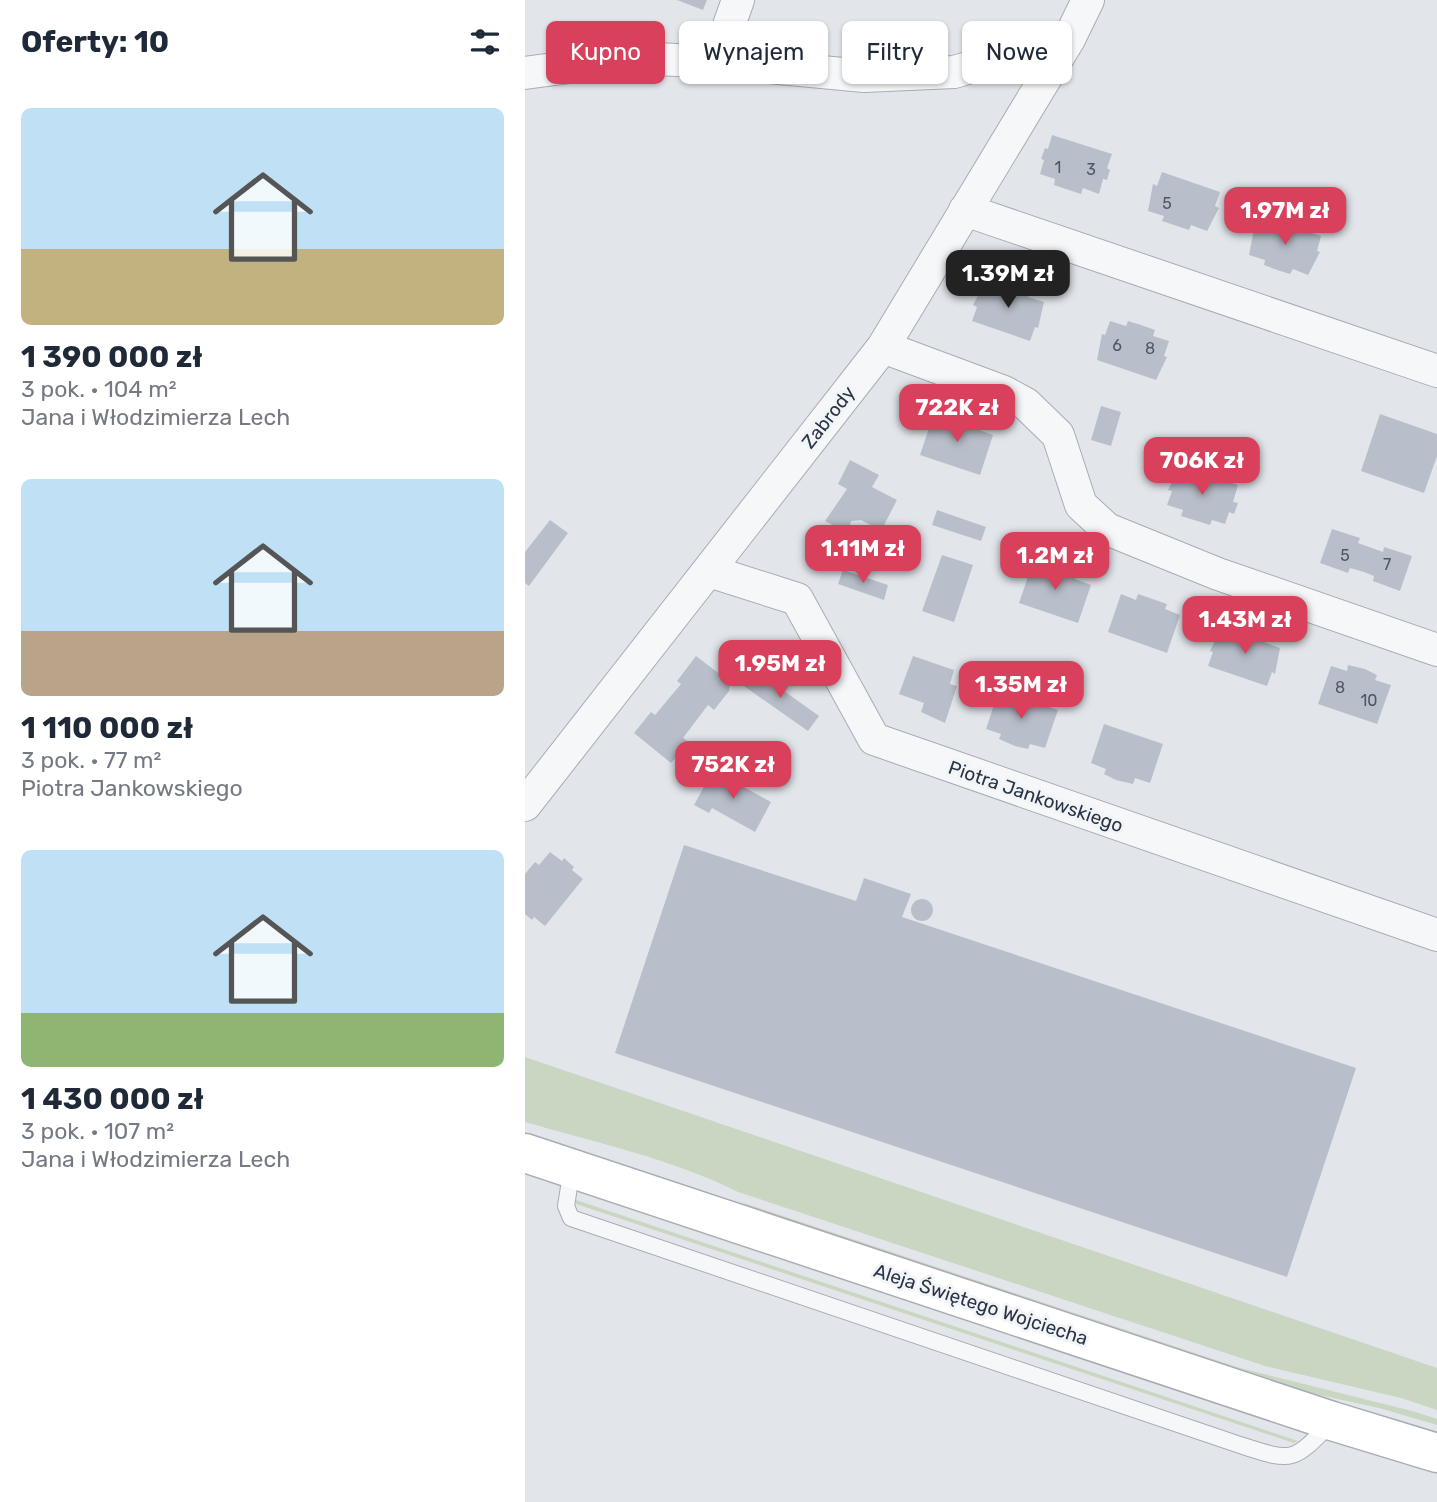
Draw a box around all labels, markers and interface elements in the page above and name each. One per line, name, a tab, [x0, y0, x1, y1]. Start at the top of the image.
chip: Kupno	[546, 21, 665, 84]
chip: Wynajem	[679, 21, 828, 84]
chip: Filtry	[842, 21, 948, 84]
chip: Nowe	[962, 21, 1072, 84]
icon: filters	[466, 23, 504, 61]
text: Oferty: 10	[21, 24, 169, 60]
icon: home	[200, 154, 326, 280]
house number: 1	[1055, 158, 1061, 177]
house number: 3	[1086, 160, 1096, 179]
pin: 1.97M zł	[1213, 188, 1357, 247]
house number: 5	[1162, 194, 1172, 213]
text: 1.97M zł	[1240, 196, 1330, 224]
pin: 1.39M zł	[936, 250, 1080, 310]
text: 1.39M zł	[962, 259, 1054, 287]
house number: 6	[1112, 336, 1122, 355]
text: 1 390 000 zł	[21, 339, 203, 375]
house number: 8	[1145, 339, 1155, 358]
text: 3 pok. · 104 m²	[21, 375, 177, 403]
street label: Zabrody	[797, 381, 860, 453]
pin: 722K zł	[892, 384, 1022, 444]
text: 722K zł	[915, 393, 999, 421]
text: Jana i Włodzimierza Lech	[21, 403, 290, 431]
pin: 706K zł	[1137, 438, 1267, 497]
text: 706K zł	[1160, 446, 1244, 474]
icon: home	[200, 525, 326, 651]
pin: 1.11M zł	[791, 526, 935, 585]
pin: 1.2M zł	[990, 532, 1120, 592]
text: 1.11M zł	[821, 534, 905, 562]
text: 1.2M zł	[1016, 541, 1094, 569]
house number: 5	[1340, 546, 1350, 565]
house number: 7	[1383, 555, 1391, 574]
pin: 1.43M zł	[1173, 596, 1317, 656]
text: 1.43M zł	[1198, 605, 1292, 633]
pin: 1.95M zł	[708, 640, 852, 700]
text: 1.95M zł	[734, 649, 826, 677]
pin: 1.35M zł	[949, 662, 1093, 721]
text: 1.35M zł	[975, 670, 1067, 698]
house number: 8	[1335, 678, 1345, 697]
house number: 10	[1360, 691, 1378, 710]
text: 1 110 000 zł	[21, 710, 193, 746]
pin: 752K zł	[668, 742, 798, 801]
text: 3 pok. · 77 m²	[21, 746, 161, 774]
text: 752K zł	[691, 750, 775, 778]
street label: Piotra Jankowskiego	[945, 756, 1126, 837]
text: Piotra Jankowskiego	[21, 774, 243, 802]
icon: home	[200, 896, 326, 1022]
text: 1 430 000 zł	[21, 1081, 204, 1117]
text: 3 pok. · 107 m²	[21, 1117, 174, 1145]
text: Jana i Włodzimierza Lech	[21, 1145, 290, 1173]
street label: Aleja Świętego Wojciecha	[871, 1259, 1091, 1350]

